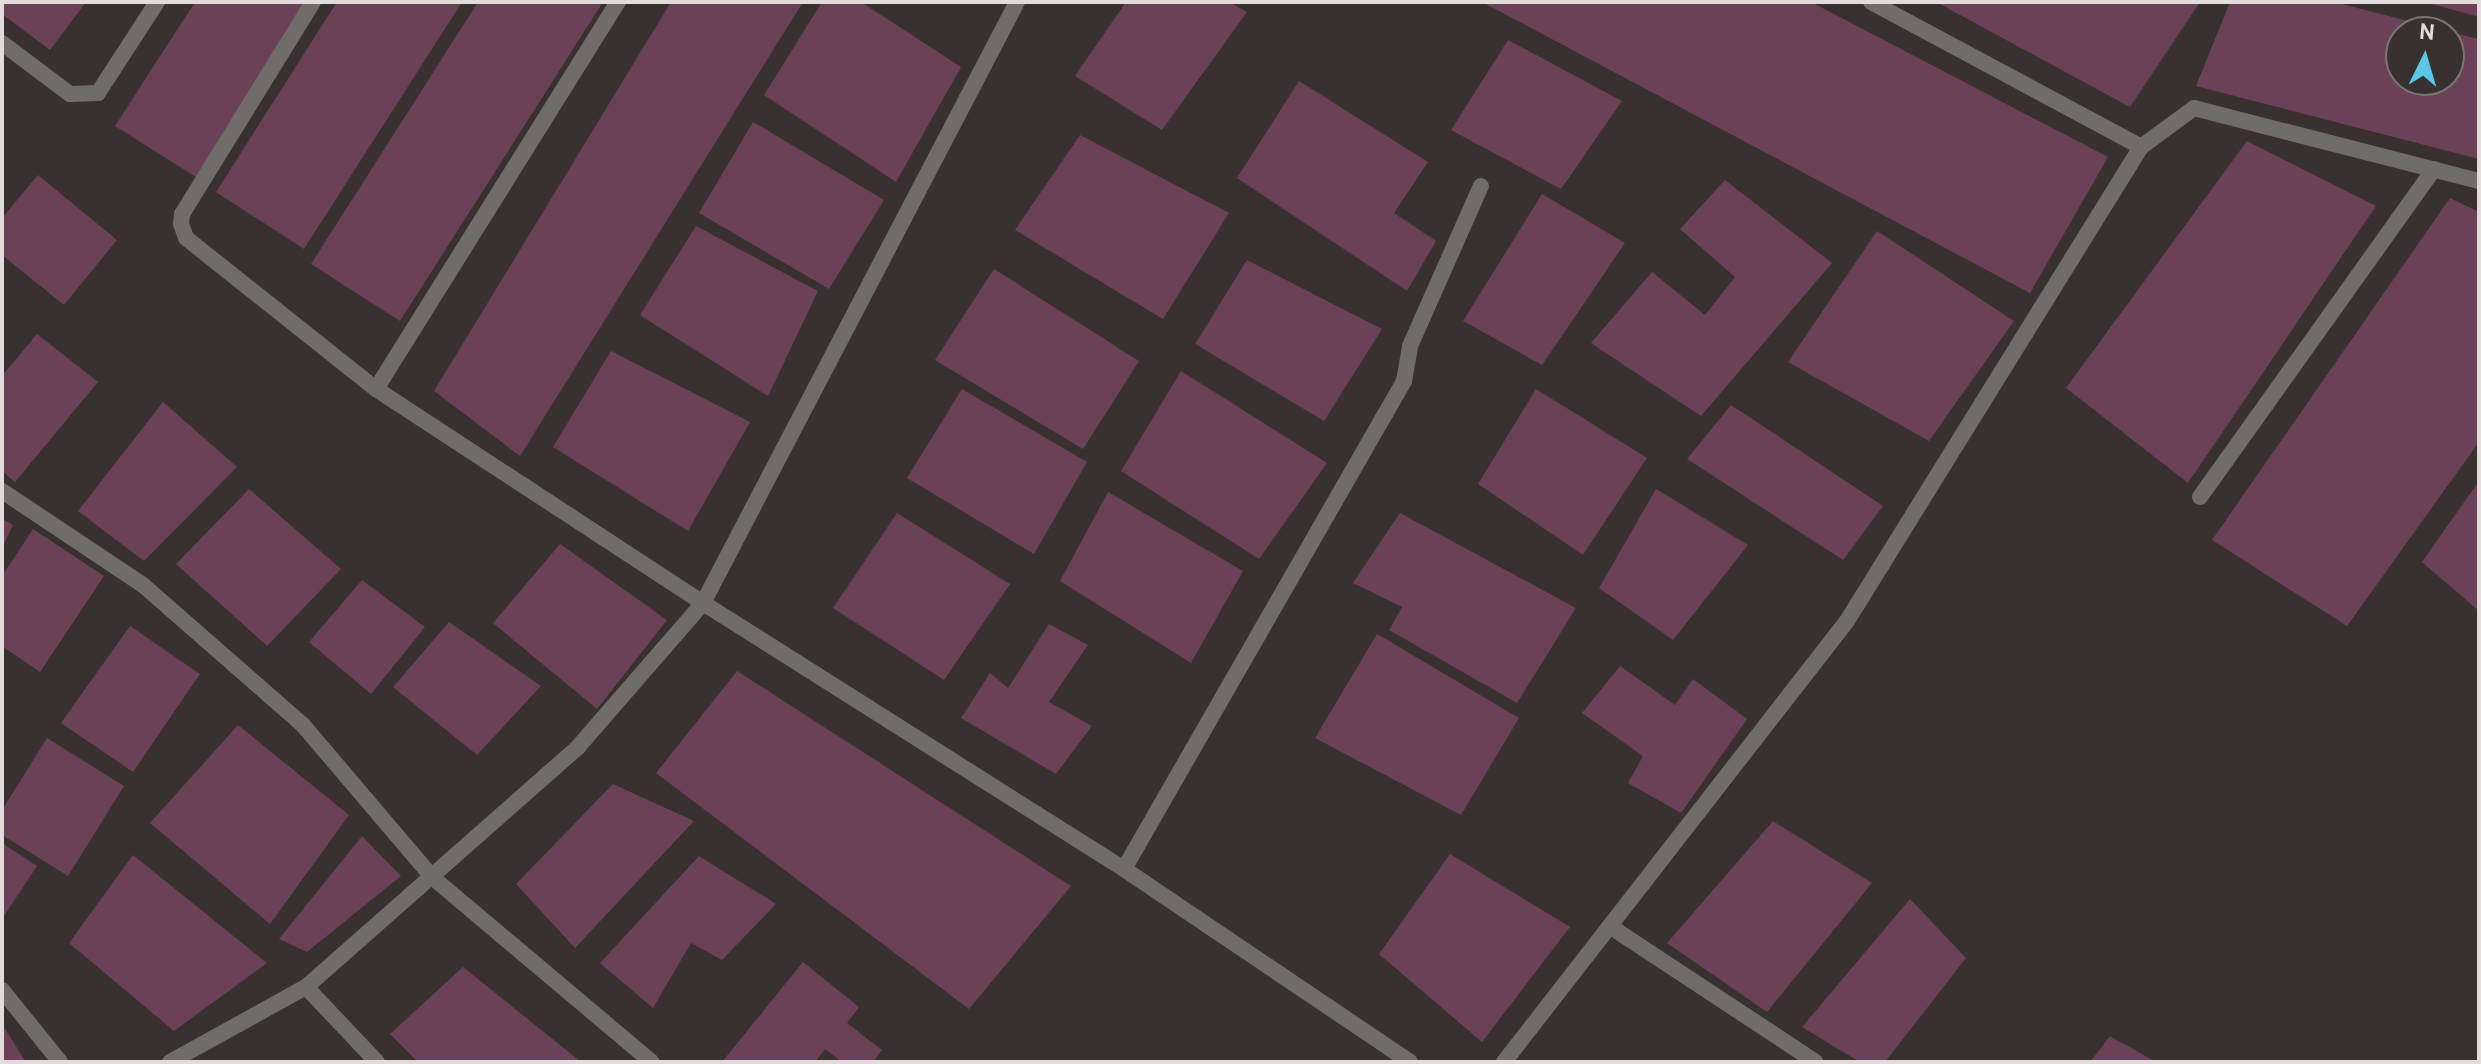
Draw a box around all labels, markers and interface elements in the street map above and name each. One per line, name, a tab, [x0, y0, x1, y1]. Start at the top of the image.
north arrow	[2385, 16, 2465, 96]
text: N	[2418, 19, 2436, 48]

